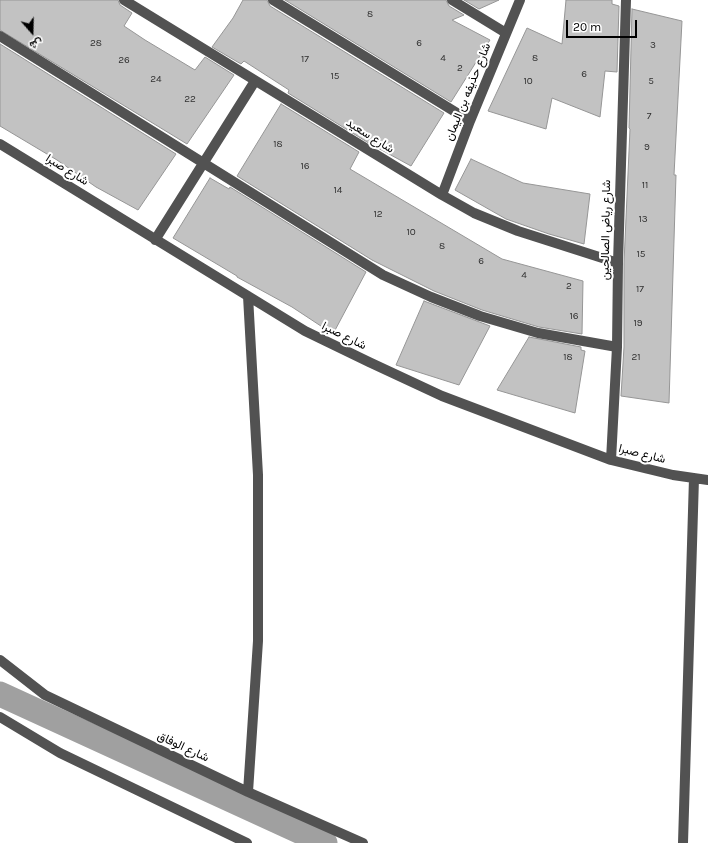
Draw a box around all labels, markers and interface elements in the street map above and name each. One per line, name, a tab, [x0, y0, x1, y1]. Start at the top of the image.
house number: 8	[367, 8, 373, 20]
north arrow	[12, 12, 52, 52]
scale bar	[568, 12, 639, 38]
text: 20 m	[573, 20, 601, 34]
text: ش	[28, 35, 45, 52]
house number: 28	[90, 37, 102, 49]
house number: 6	[416, 37, 422, 49]
house number: 3	[650, 39, 656, 51]
street label: شارع حذيفه بن اليمان	[442, 41, 494, 143]
house number: 4	[440, 52, 446, 64]
house number: 8	[532, 52, 538, 64]
house number: 17	[301, 53, 309, 65]
house number: 26	[118, 54, 130, 66]
house number: 2	[457, 62, 463, 74]
house number: 6	[581, 68, 587, 80]
house number: 15	[331, 70, 339, 82]
house number: 24	[150, 73, 162, 85]
house number: 10	[523, 75, 533, 87]
house number: 5	[648, 75, 654, 87]
house number: 22	[184, 93, 196, 105]
house number: 7	[647, 110, 651, 122]
street label: شارع سعيد	[343, 116, 397, 156]
house number: 18	[273, 138, 283, 150]
house number: 9	[644, 141, 650, 153]
street label: شارع صبرا	[43, 151, 91, 189]
house number: 16	[300, 160, 310, 172]
house number: 11	[642, 179, 648, 191]
street label: شارع رياض الصالحين	[598, 180, 614, 280]
house number: 14	[334, 184, 342, 196]
house number: 12	[373, 208, 383, 220]
house number: 13	[638, 213, 648, 225]
house number: 10	[406, 226, 416, 238]
house number: 8	[439, 240, 445, 252]
house number: 15	[637, 248, 645, 260]
house number: 6	[478, 255, 484, 267]
house number: 4	[521, 269, 527, 281]
house number: 2	[566, 280, 572, 292]
house number: 17	[636, 283, 644, 295]
house number: 16	[569, 310, 579, 322]
house number: 19	[633, 317, 643, 329]
street label: شارع صبرا	[319, 319, 369, 353]
house number: 18	[563, 351, 573, 363]
house number: 21	[631, 351, 641, 363]
street label: شارع صبرا	[617, 441, 667, 467]
street label: شارع الوفاق	[155, 729, 211, 765]

